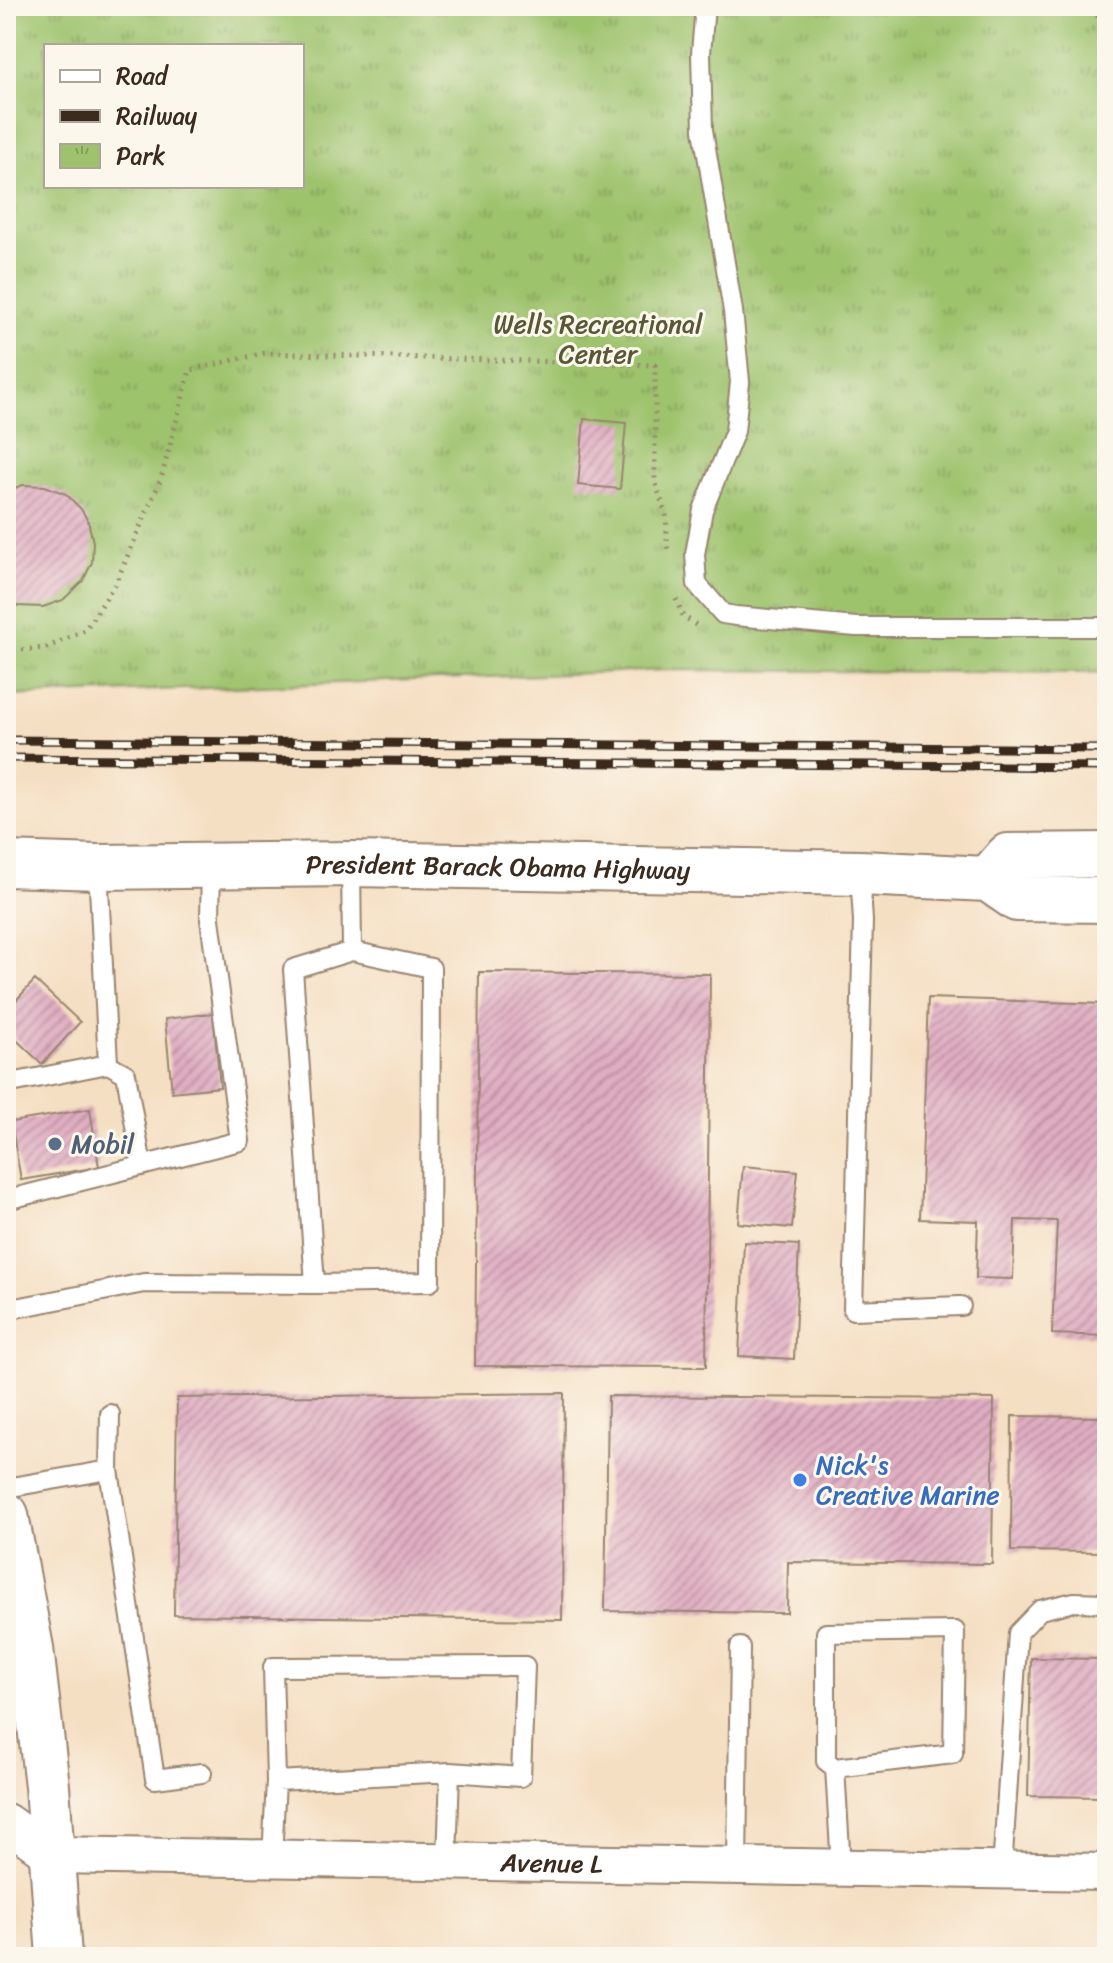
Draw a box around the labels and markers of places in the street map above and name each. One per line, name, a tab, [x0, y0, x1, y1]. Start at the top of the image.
place label: Mobil	[71, 1121, 135, 1167]
marker: Mobil	[46, 1135, 64, 1153]
place label: Nick's Creative Marine	[816, 1442, 1000, 1518]
marker: Nick's Creative Marine	[791, 1471, 809, 1489]

